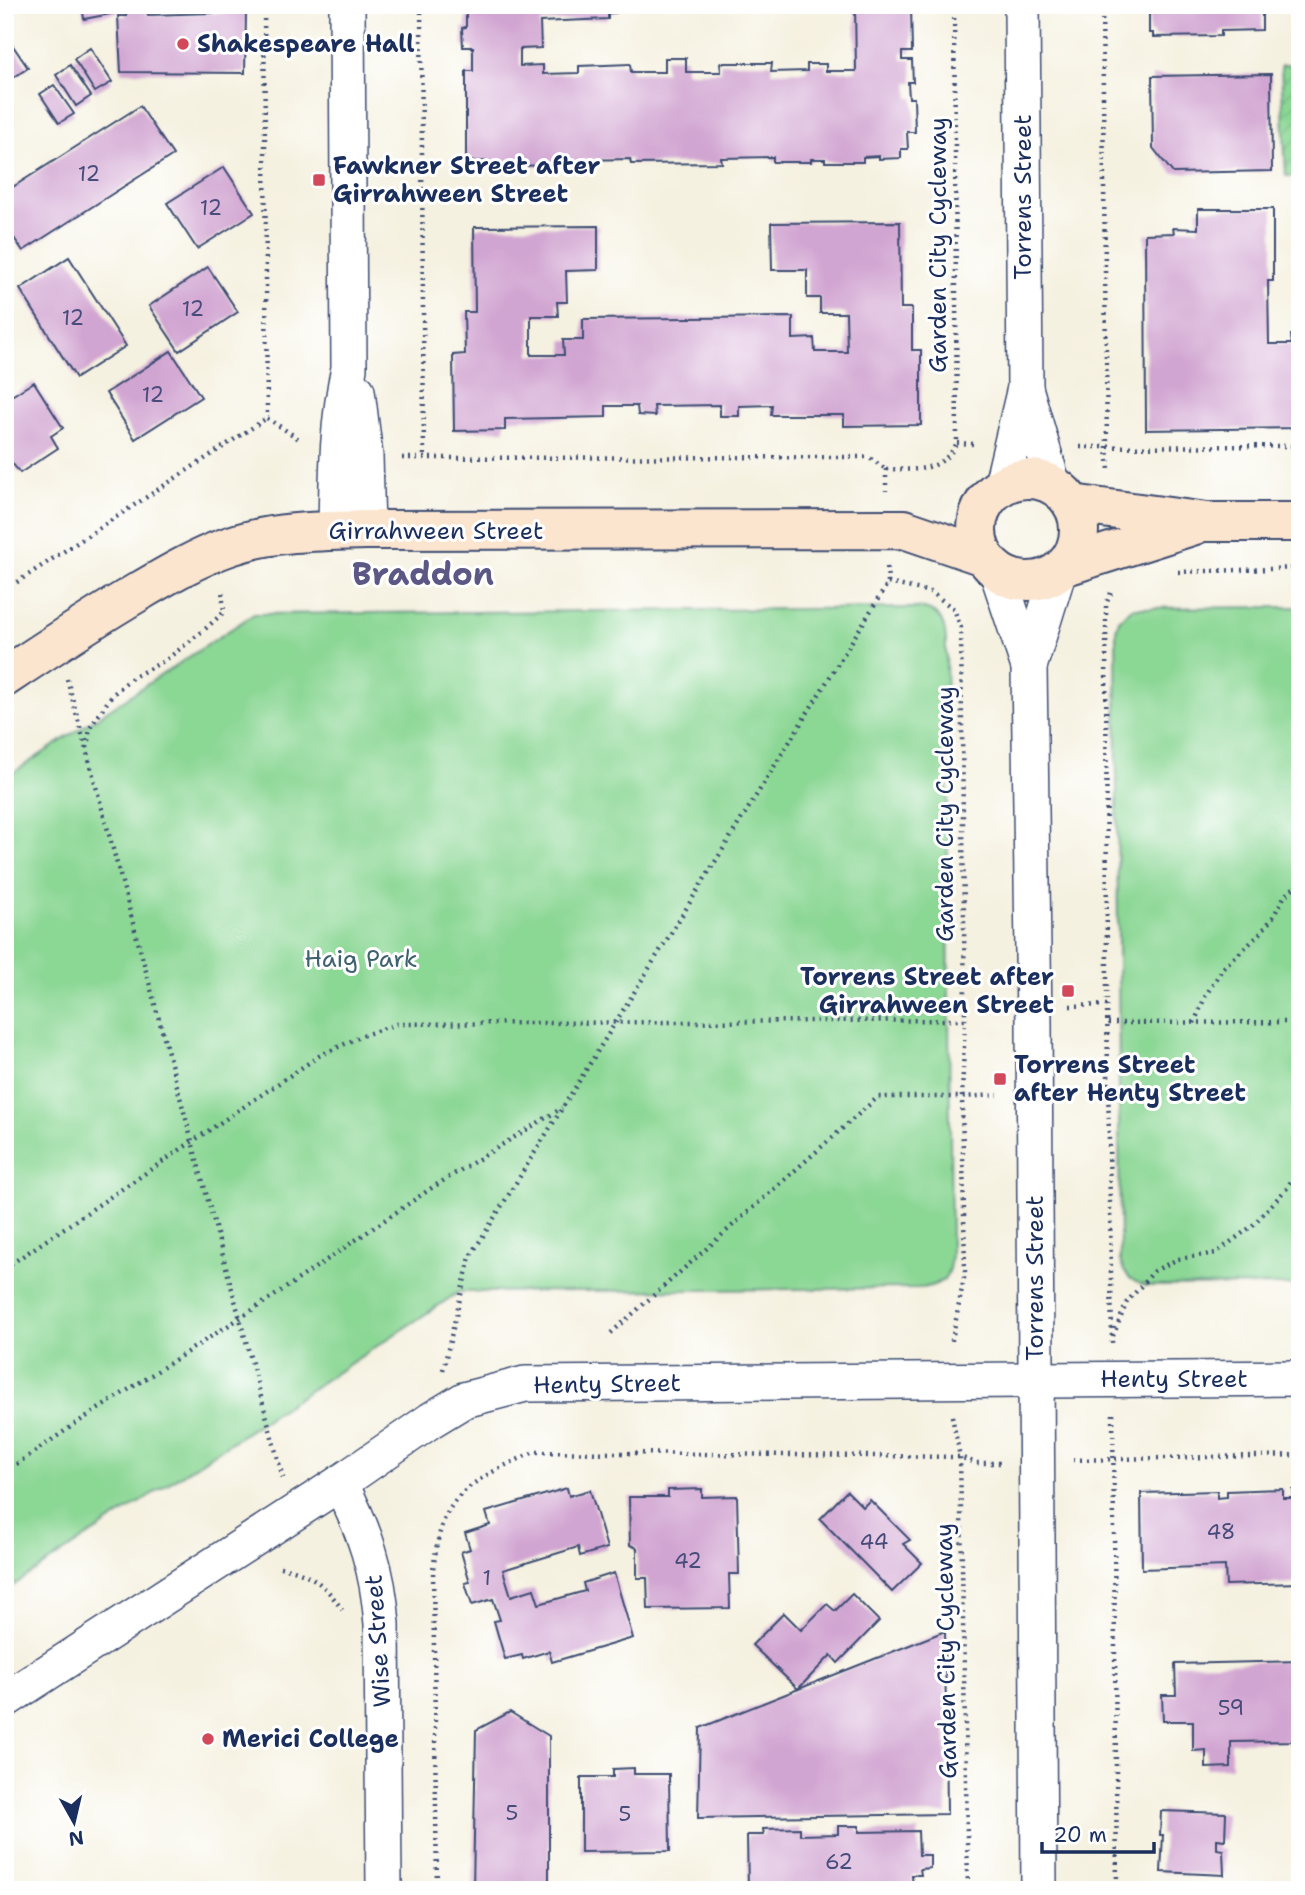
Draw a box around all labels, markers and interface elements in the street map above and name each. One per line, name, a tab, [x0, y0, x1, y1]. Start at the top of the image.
place label: Shakespeare Hall	[197, 28, 415, 60]
marker: Shakespeare Hall	[175, 36, 191, 52]
street label: Torrens Street	[1007, 114, 1039, 280]
street label: Garden City Cycleway	[922, 117, 954, 373]
place label: Fawkner Street after Girrahween Street	[333, 150, 601, 210]
house number: 12	[78, 160, 100, 188]
marker: Fawkner Street after Girrahween Street	[311, 172, 327, 188]
house number: 12	[200, 194, 222, 222]
house number: 12	[182, 295, 204, 323]
house number: 12	[62, 304, 84, 332]
house number: 12	[142, 381, 164, 409]
street label: Girrahween Street	[329, 515, 543, 547]
district label: Braddon	[352, 552, 494, 595]
street label: Garden City Cycleway	[929, 686, 961, 942]
park label: Haig Park	[305, 943, 417, 975]
place label: Torrens Street after Girrahween Street	[800, 961, 1054, 1021]
marker: Torrens Street after Girrahween Street	[1060, 983, 1076, 999]
place label: Torrens Street after Henty Street	[1014, 1049, 1246, 1109]
marker: Torrens Street after Henty Street	[992, 1071, 1008, 1087]
street label: Torrens Street	[1019, 1195, 1051, 1361]
street label: Henty Street	[1100, 1363, 1248, 1395]
street label: Henty Street	[533, 1367, 681, 1401]
house number: 48	[1207, 1518, 1235, 1546]
street label: Garden City Cycleway	[928, 1523, 964, 1779]
house number: 44	[860, 1528, 888, 1556]
house number: 42	[674, 1547, 702, 1575]
house number: 1	[483, 1564, 491, 1592]
street label: Wise Street	[357, 1573, 399, 1709]
house number: 59	[1218, 1694, 1244, 1722]
place label: Merici College	[222, 1723, 399, 1755]
marker: Merici College	[200, 1731, 216, 1747]
north arrow	[38, 1786, 108, 1856]
house number: 5	[506, 1799, 518, 1827]
house number: 5	[619, 1800, 631, 1828]
scale bar	[1042, 1811, 1154, 1855]
text: 20 m	[1053, 1821, 1107, 1849]
text: N	[67, 1825, 85, 1852]
house number: 62	[825, 1848, 853, 1876]

